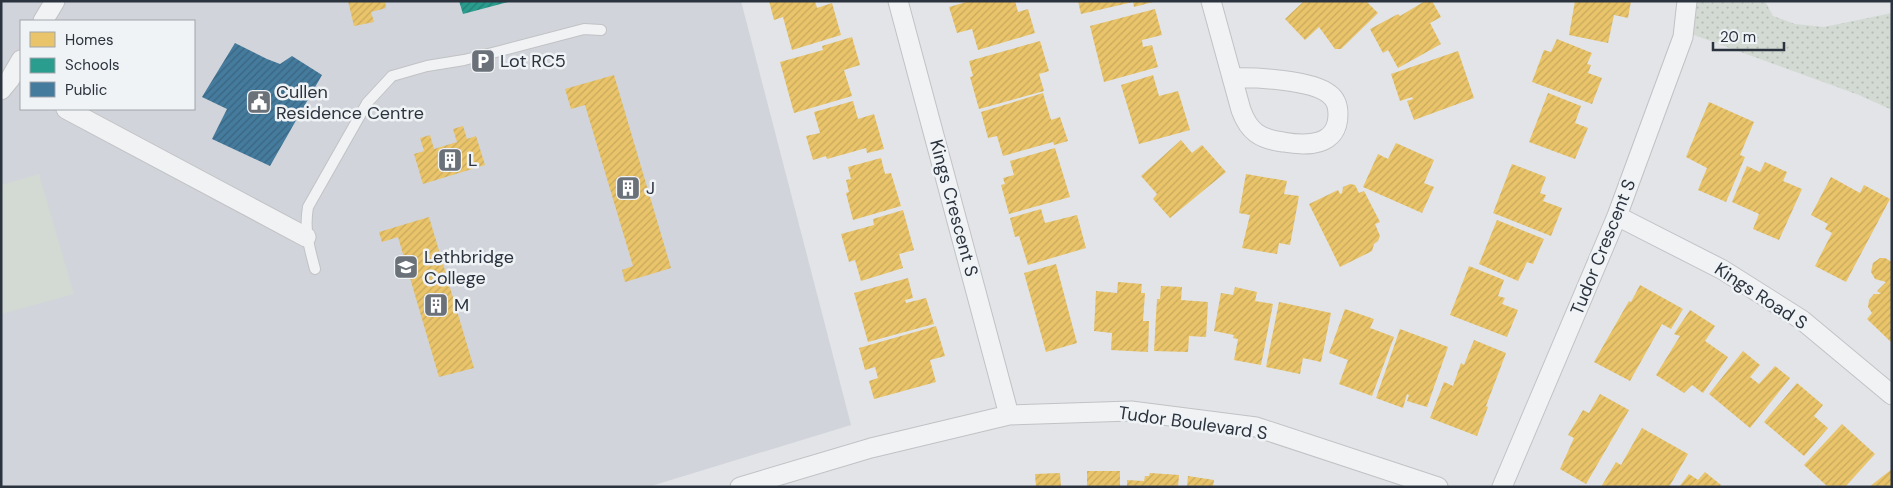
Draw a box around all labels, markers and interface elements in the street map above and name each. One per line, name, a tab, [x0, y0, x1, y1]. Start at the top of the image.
legend	[20, 20, 195, 110]
scale bar	[1713, 20, 1784, 52]
text: 20 m	[1720, 27, 1756, 47]
text: Homes	[65, 30, 114, 50]
parking icon: Lot RC5	[470, 48, 496, 74]
place label: Lot RC5	[500, 49, 566, 73]
text: Schools	[65, 55, 120, 75]
text: Public	[65, 80, 107, 100]
place label: Cullen Residence Centre	[276, 80, 424, 125]
public building icon: Cullen Residence Centre	[246, 89, 272, 115]
street label: Kings Crescent S	[924, 137, 984, 279]
building icon: L	[437, 147, 463, 173]
place label: L	[468, 148, 478, 172]
building icon: J	[615, 175, 641, 201]
street label: Tudor Crescent S	[1565, 175, 1641, 319]
place label: J	[646, 176, 655, 200]
place label: Lethbridge College	[424, 245, 514, 290]
school or university icon: Lethbridge College	[393, 254, 419, 280]
street label: Kings Road S	[1710, 257, 1812, 335]
building icon: M	[423, 292, 449, 318]
place label: M	[454, 293, 469, 317]
street label: Tudor Boulevard S	[1117, 401, 1269, 445]

